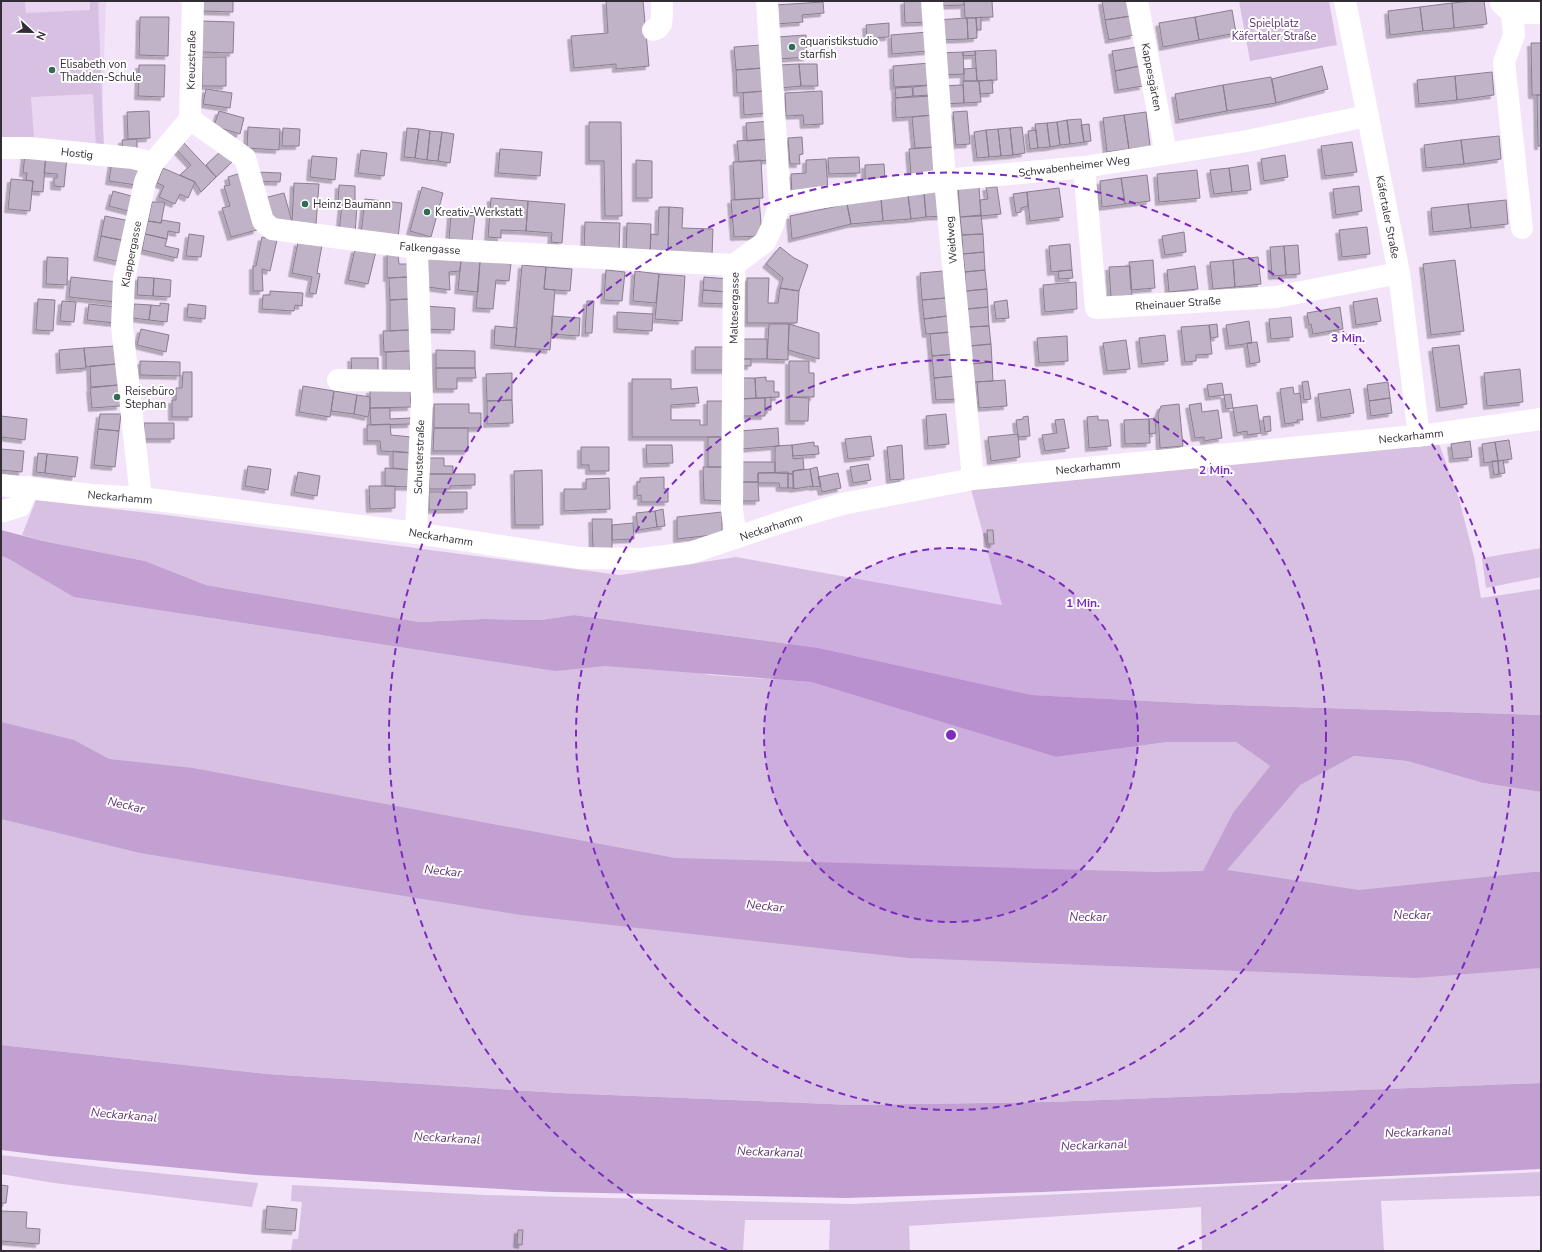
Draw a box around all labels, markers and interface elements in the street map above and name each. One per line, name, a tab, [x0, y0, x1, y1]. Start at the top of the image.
north arrow	[12, 12, 52, 52]
park label: Spielplatz Käfertaler Straße	[1232, 16, 1317, 44]
text: N	[32, 29, 49, 42]
street label: Kreuzstraße	[183, 30, 200, 90]
place label: aquaristikstudio starfish	[800, 34, 878, 62]
marker: aquaristikstudio starfish	[787, 42, 797, 52]
street label: Kappesgärten	[1138, 42, 1165, 112]
place label: Elisabeth von Thadden-Schule	[60, 57, 142, 85]
marker: Elisabeth von Thadden-Schule	[47, 65, 57, 75]
street label: Hostig	[60, 144, 94, 163]
street label: Schwabenheimer Weg	[1018, 152, 1131, 181]
street label: Käfertaler Straße	[1372, 174, 1403, 260]
place label: Heinz Baumann	[313, 197, 391, 212]
marker: Heinz Baumann	[300, 199, 310, 209]
place label: Kreativ-Werkstatt	[435, 205, 523, 220]
marker: Kreativ-Werkstatt	[422, 207, 432, 217]
street label: Weidweg	[942, 216, 961, 264]
street label: Klappergasse	[118, 220, 145, 289]
street label: Falkengasse	[399, 239, 461, 258]
street label: Maltesergasse	[726, 272, 743, 344]
street label: Rheinauer Straße	[1135, 293, 1221, 314]
text: 3 Min.	[1331, 330, 1365, 346]
place label: Reisebüro Stephan	[125, 384, 174, 412]
marker: Reisebüro Stephan	[112, 392, 122, 402]
street label: Schusterstraße	[411, 419, 428, 494]
street label: Neckarhamm	[1378, 426, 1444, 447]
street label: Neckarhamm	[1055, 457, 1121, 478]
text: 2 Min.	[1199, 462, 1233, 478]
street label: Neckarhamm	[87, 487, 153, 508]
street label: Neckarhamm	[738, 510, 804, 545]
street label: Neckarhamm	[408, 525, 474, 550]
text: 1 Min.	[1066, 595, 1100, 611]
centre of rings	[944, 728, 958, 742]
water label: Neckar	[106, 793, 147, 817]
water label: Neckar	[424, 861, 463, 881]
water label: Neckar	[746, 896, 785, 916]
water label: Neckar	[1393, 907, 1431, 923]
water label: Neckar	[1069, 909, 1107, 925]
water label: Neckarkanal	[90, 1104, 158, 1126]
water label: Neckarkanal	[1385, 1123, 1452, 1141]
water label: Neckarkanal	[413, 1128, 481, 1148]
water label: Neckarkanal	[1061, 1136, 1128, 1154]
water label: Neckarkanal	[737, 1143, 804, 1161]

